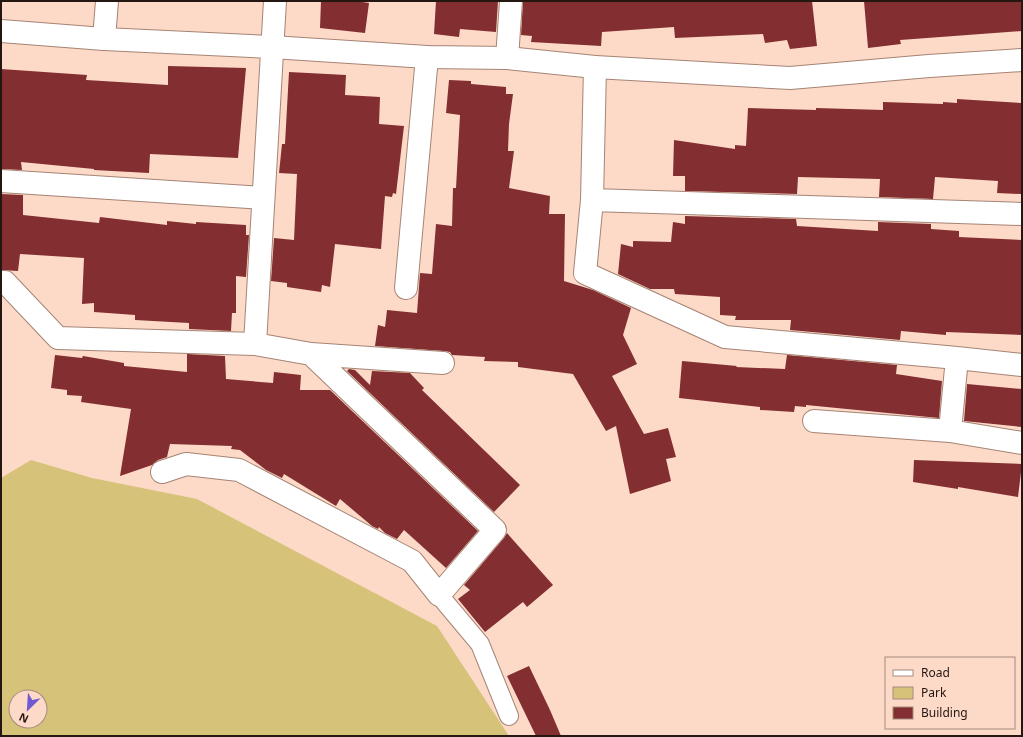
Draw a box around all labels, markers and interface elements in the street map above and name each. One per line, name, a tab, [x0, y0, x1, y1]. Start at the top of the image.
legend	[885, 657, 1015, 729]
text: Road	[921, 664, 950, 681]
text: Park	[921, 684, 947, 701]
north arrow	[8, 689, 48, 729]
text: Building	[921, 704, 968, 721]
text: N	[16, 710, 31, 727]

